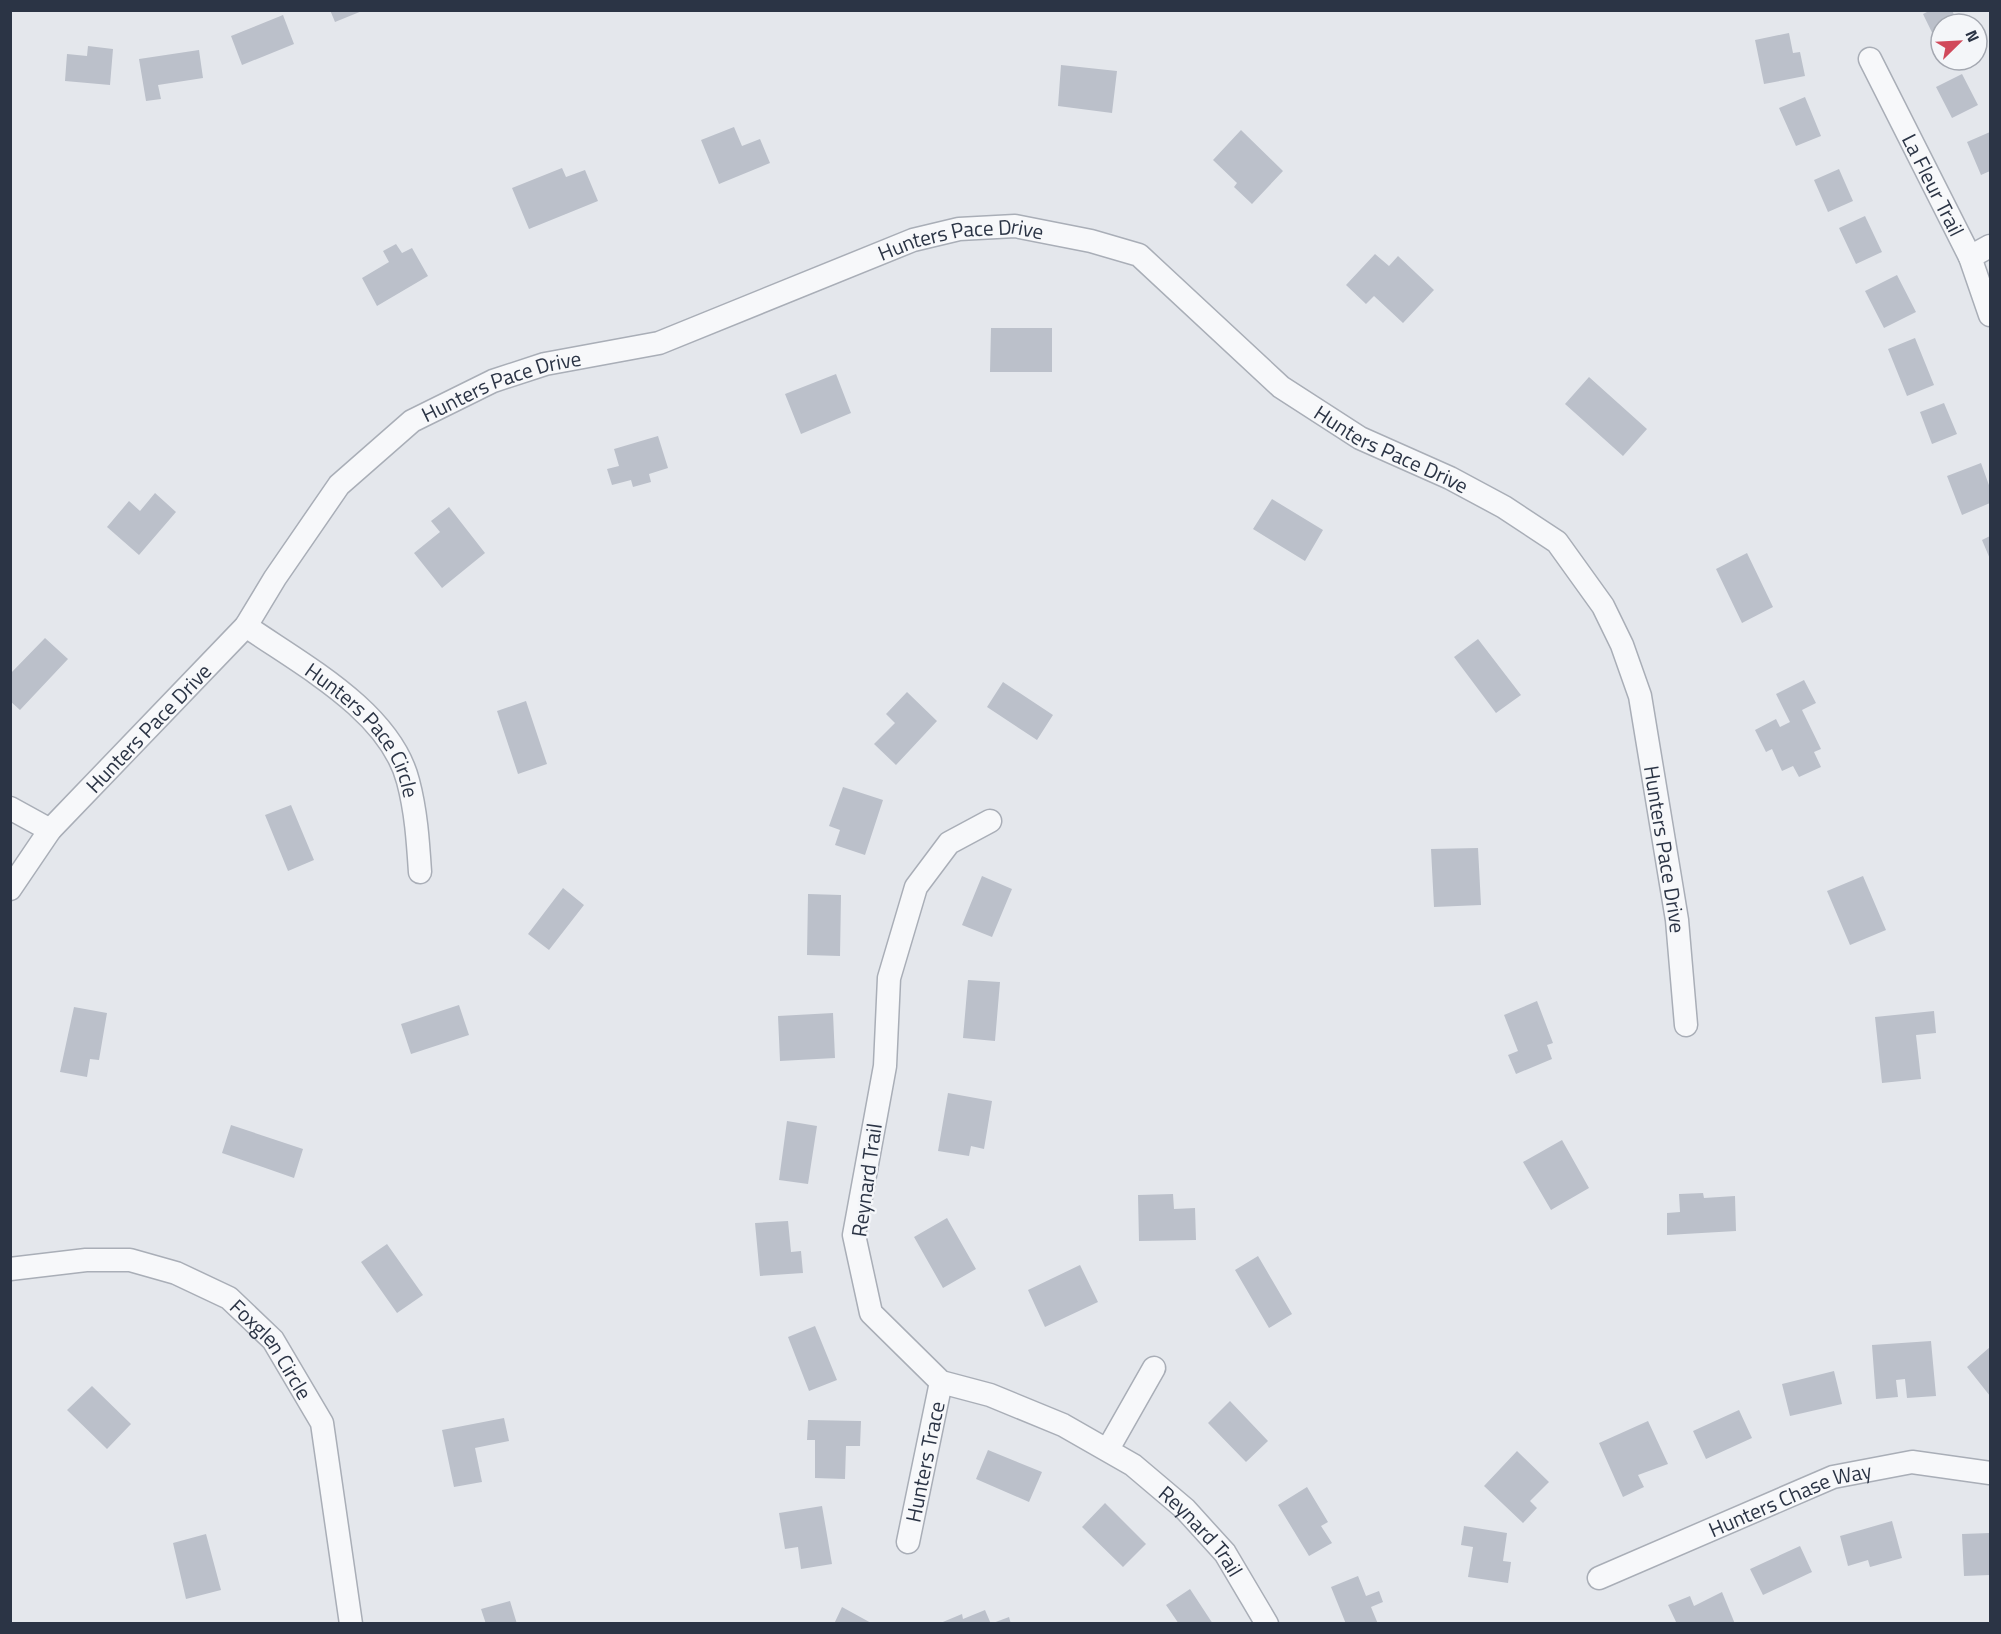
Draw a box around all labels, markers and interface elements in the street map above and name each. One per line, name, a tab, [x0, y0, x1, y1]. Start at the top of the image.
north arrow	[1929, 12, 1989, 72]
text: N	[1959, 26, 1986, 46]
street label: La Fleur Trail	[1894, 128, 1973, 242]
street label: Hunters Pace Drive	[873, 210, 1047, 269]
street label: Hunters Pace Drive	[416, 342, 584, 430]
street label: Hunters Pace Drive	[1308, 397, 1474, 501]
street label: Hunters Pace Circle	[299, 654, 427, 801]
street label: Hunters Pace Drive	[78, 656, 218, 800]
street label: Hunters Pace Drive	[1636, 763, 1694, 934]
street label: Reynard Trail	[842, 1121, 890, 1239]
street label: Foxglen Circle	[223, 1291, 321, 1405]
street label: Hunters Trace	[896, 1398, 953, 1525]
street label: Hunters Chase Way	[1703, 1454, 1874, 1545]
street label: Reynard Trail	[1152, 1477, 1251, 1583]

